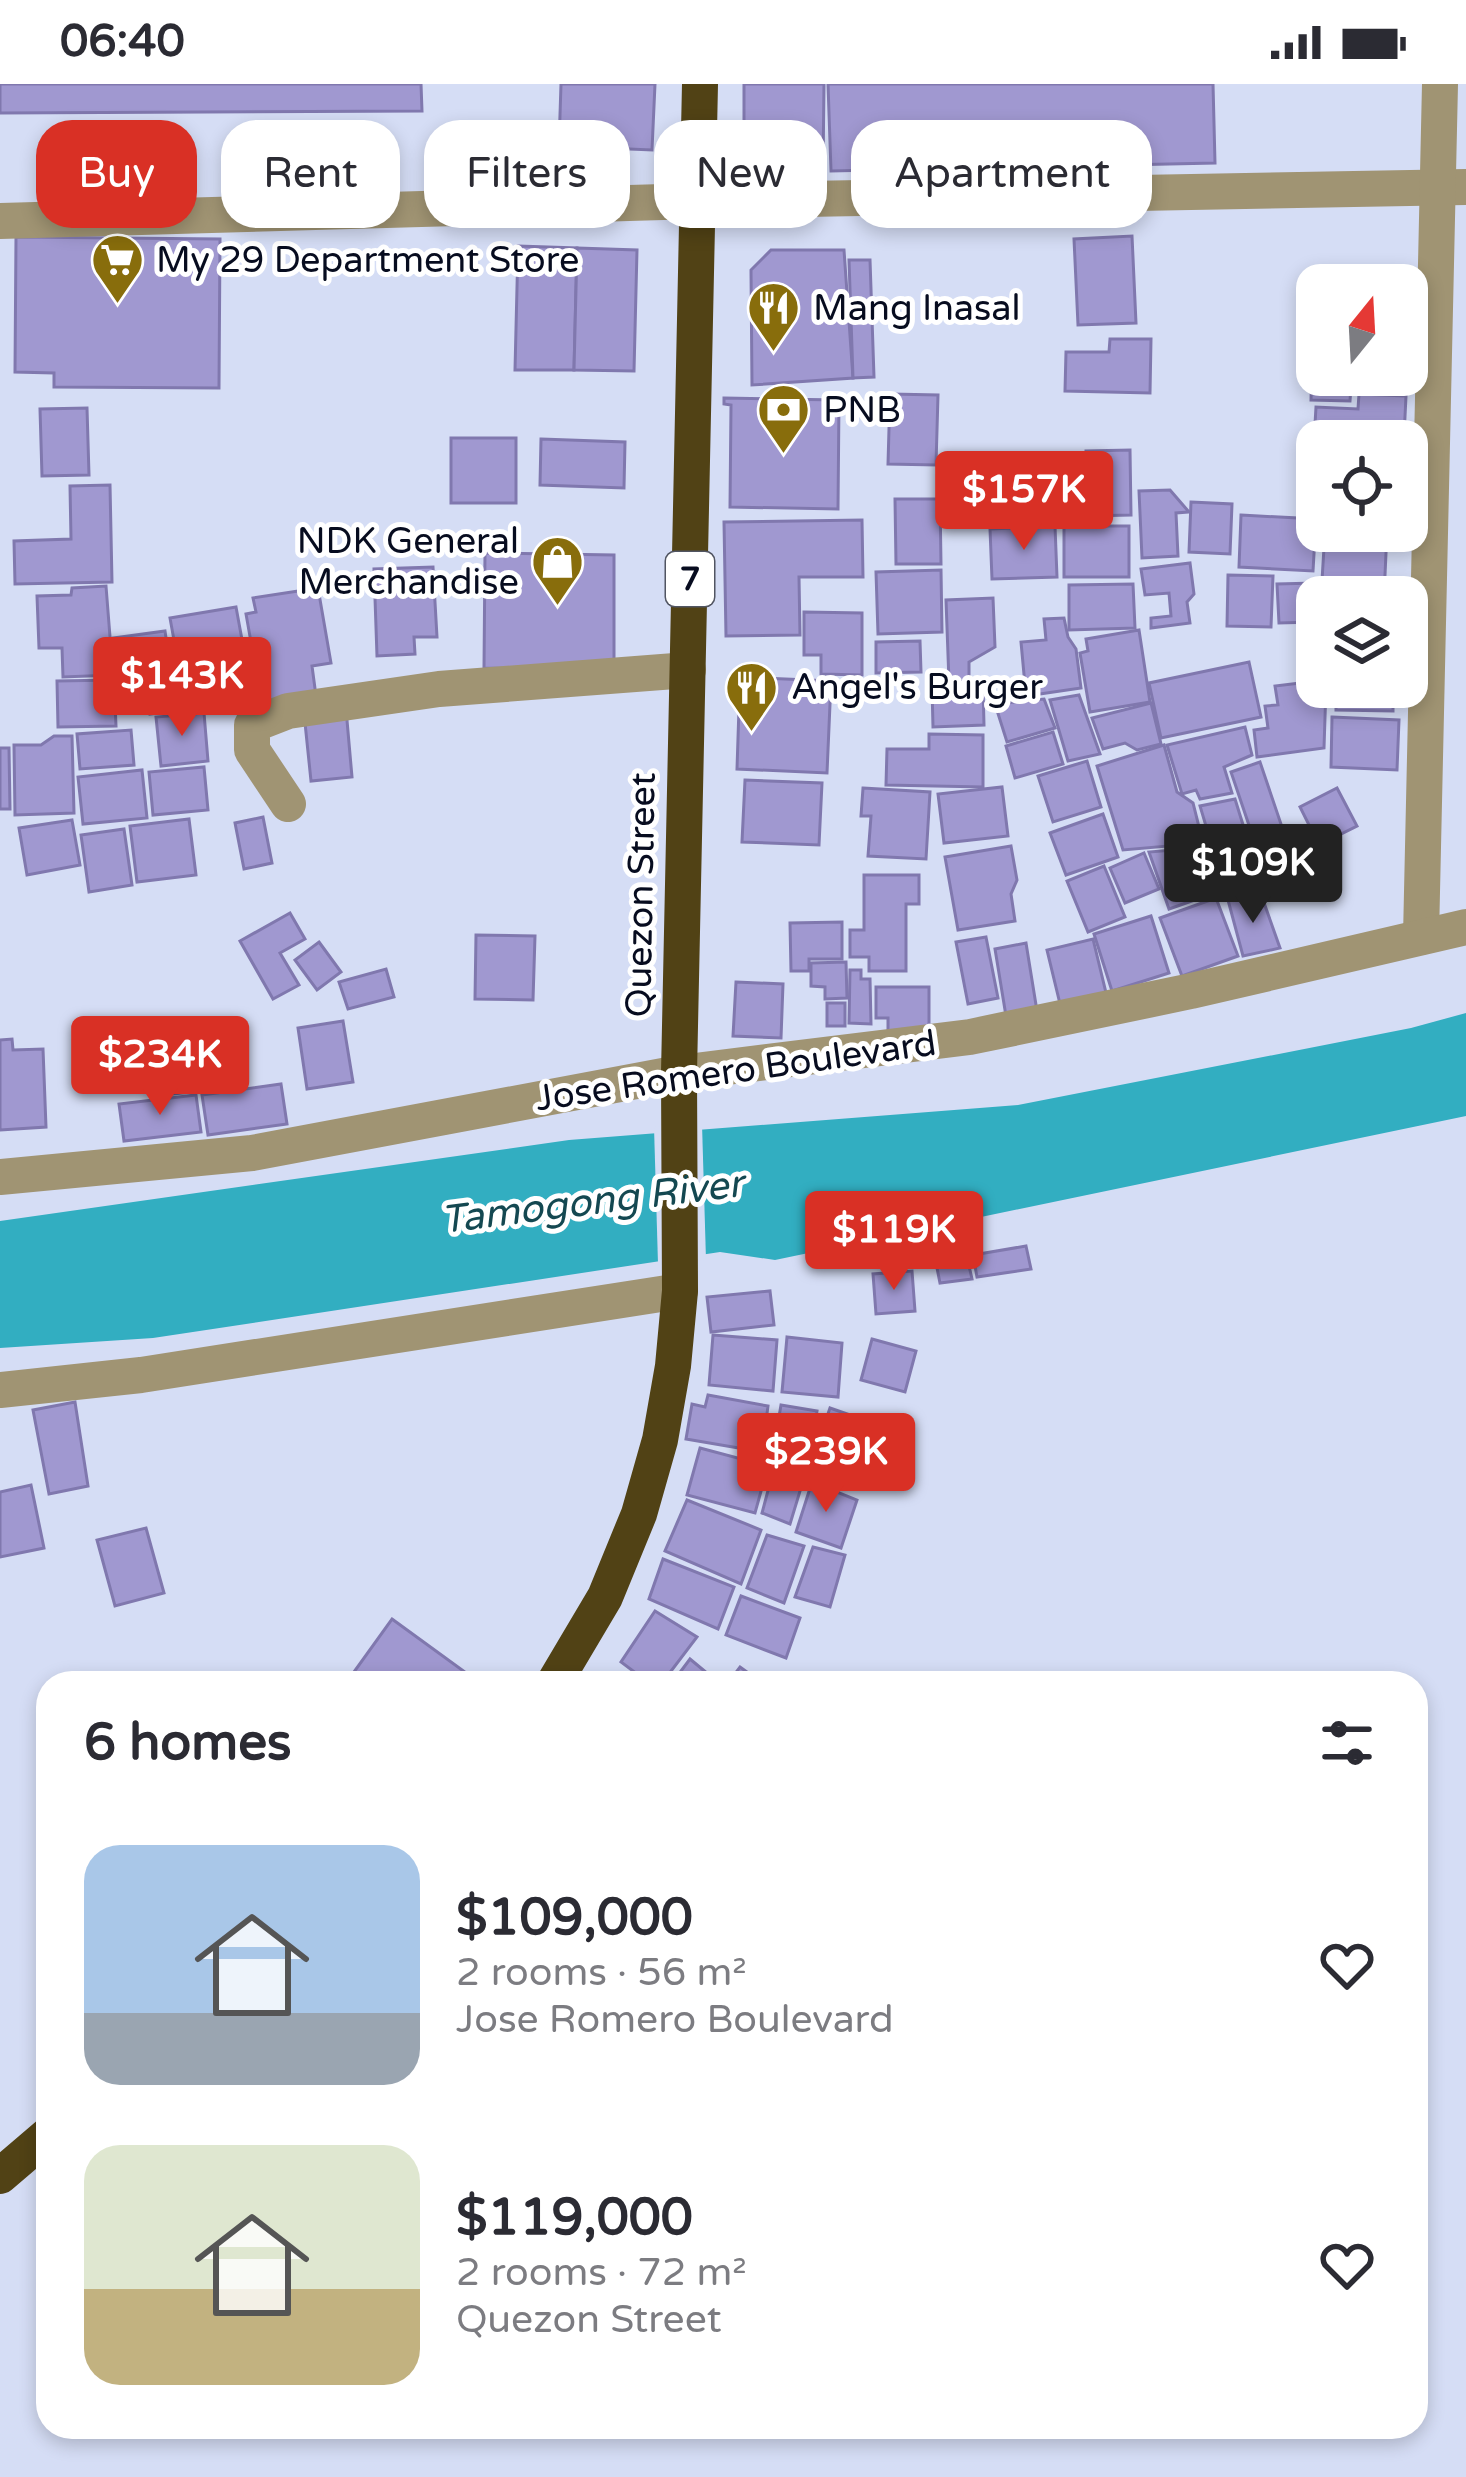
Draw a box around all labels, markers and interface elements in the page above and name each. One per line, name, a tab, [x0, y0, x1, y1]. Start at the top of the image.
text: 06:40	[60, 15, 185, 69]
chip: Buy	[36, 120, 197, 228]
chip: Rent	[221, 120, 400, 228]
chip: Filters	[424, 120, 630, 228]
chip: New	[654, 120, 827, 228]
chip: Apartment	[851, 120, 1152, 228]
supermarket icon: My 29 Department Store	[89, 232, 145, 306]
place label: My 29 Department Store	[156, 239, 579, 282]
north arrow	[1296, 264, 1428, 396]
map controls	[1296, 264, 1428, 708]
restaurant icon: Mang Inasal	[746, 280, 802, 354]
place label: Mang Inasal	[813, 287, 1021, 330]
bank icon: PNB	[756, 382, 812, 456]
place label: PNB	[823, 389, 901, 432]
button: locate	[1296, 420, 1428, 552]
pin: $157K	[940, 451, 1108, 553]
text: $157K	[962, 466, 1086, 513]
place label: NDK General Merchandise	[297, 520, 519, 604]
shop icon: NDK General Merchandise	[530, 534, 586, 608]
road number: 7	[666, 552, 714, 606]
button: layers	[1296, 576, 1428, 708]
pin: $143K	[98, 637, 266, 739]
text: $143K	[120, 652, 244, 699]
restaurant icon: Angel's Burger	[724, 659, 780, 733]
place label: Angel's Burger	[791, 666, 1043, 709]
street label: Quezon Street	[617, 772, 665, 1018]
pin: $109K	[1169, 824, 1337, 926]
text: $109K	[1191, 839, 1315, 886]
pin: $234K	[76, 1016, 244, 1118]
street label: Jose Romero Boulevard	[533, 1022, 939, 1120]
text: $234K	[98, 1031, 222, 1078]
water label: Tamogong River	[438, 1160, 751, 1244]
pin: $119K	[810, 1191, 978, 1293]
text: $119K	[832, 1206, 956, 1253]
pin: $239K	[742, 1413, 910, 1515]
text: $239K	[764, 1428, 888, 1475]
icon: filters	[1314, 1710, 1380, 1776]
text: 6 homes	[84, 1712, 292, 1774]
text: $109,000	[456, 1887, 693, 1949]
icon: home	[180, 1893, 324, 2037]
icon: heart	[1314, 1932, 1380, 1998]
text: 2 rooms · 56 m²	[456, 1949, 747, 1996]
text: Jose Romero Boulevard	[456, 1996, 894, 2043]
text: $119,000	[456, 2187, 693, 2249]
icon: home	[180, 2193, 324, 2337]
icon: heart	[1314, 2232, 1380, 2298]
text: 2 rooms · 72 m²	[456, 2249, 747, 2296]
text: Quezon Street	[456, 2296, 722, 2343]

